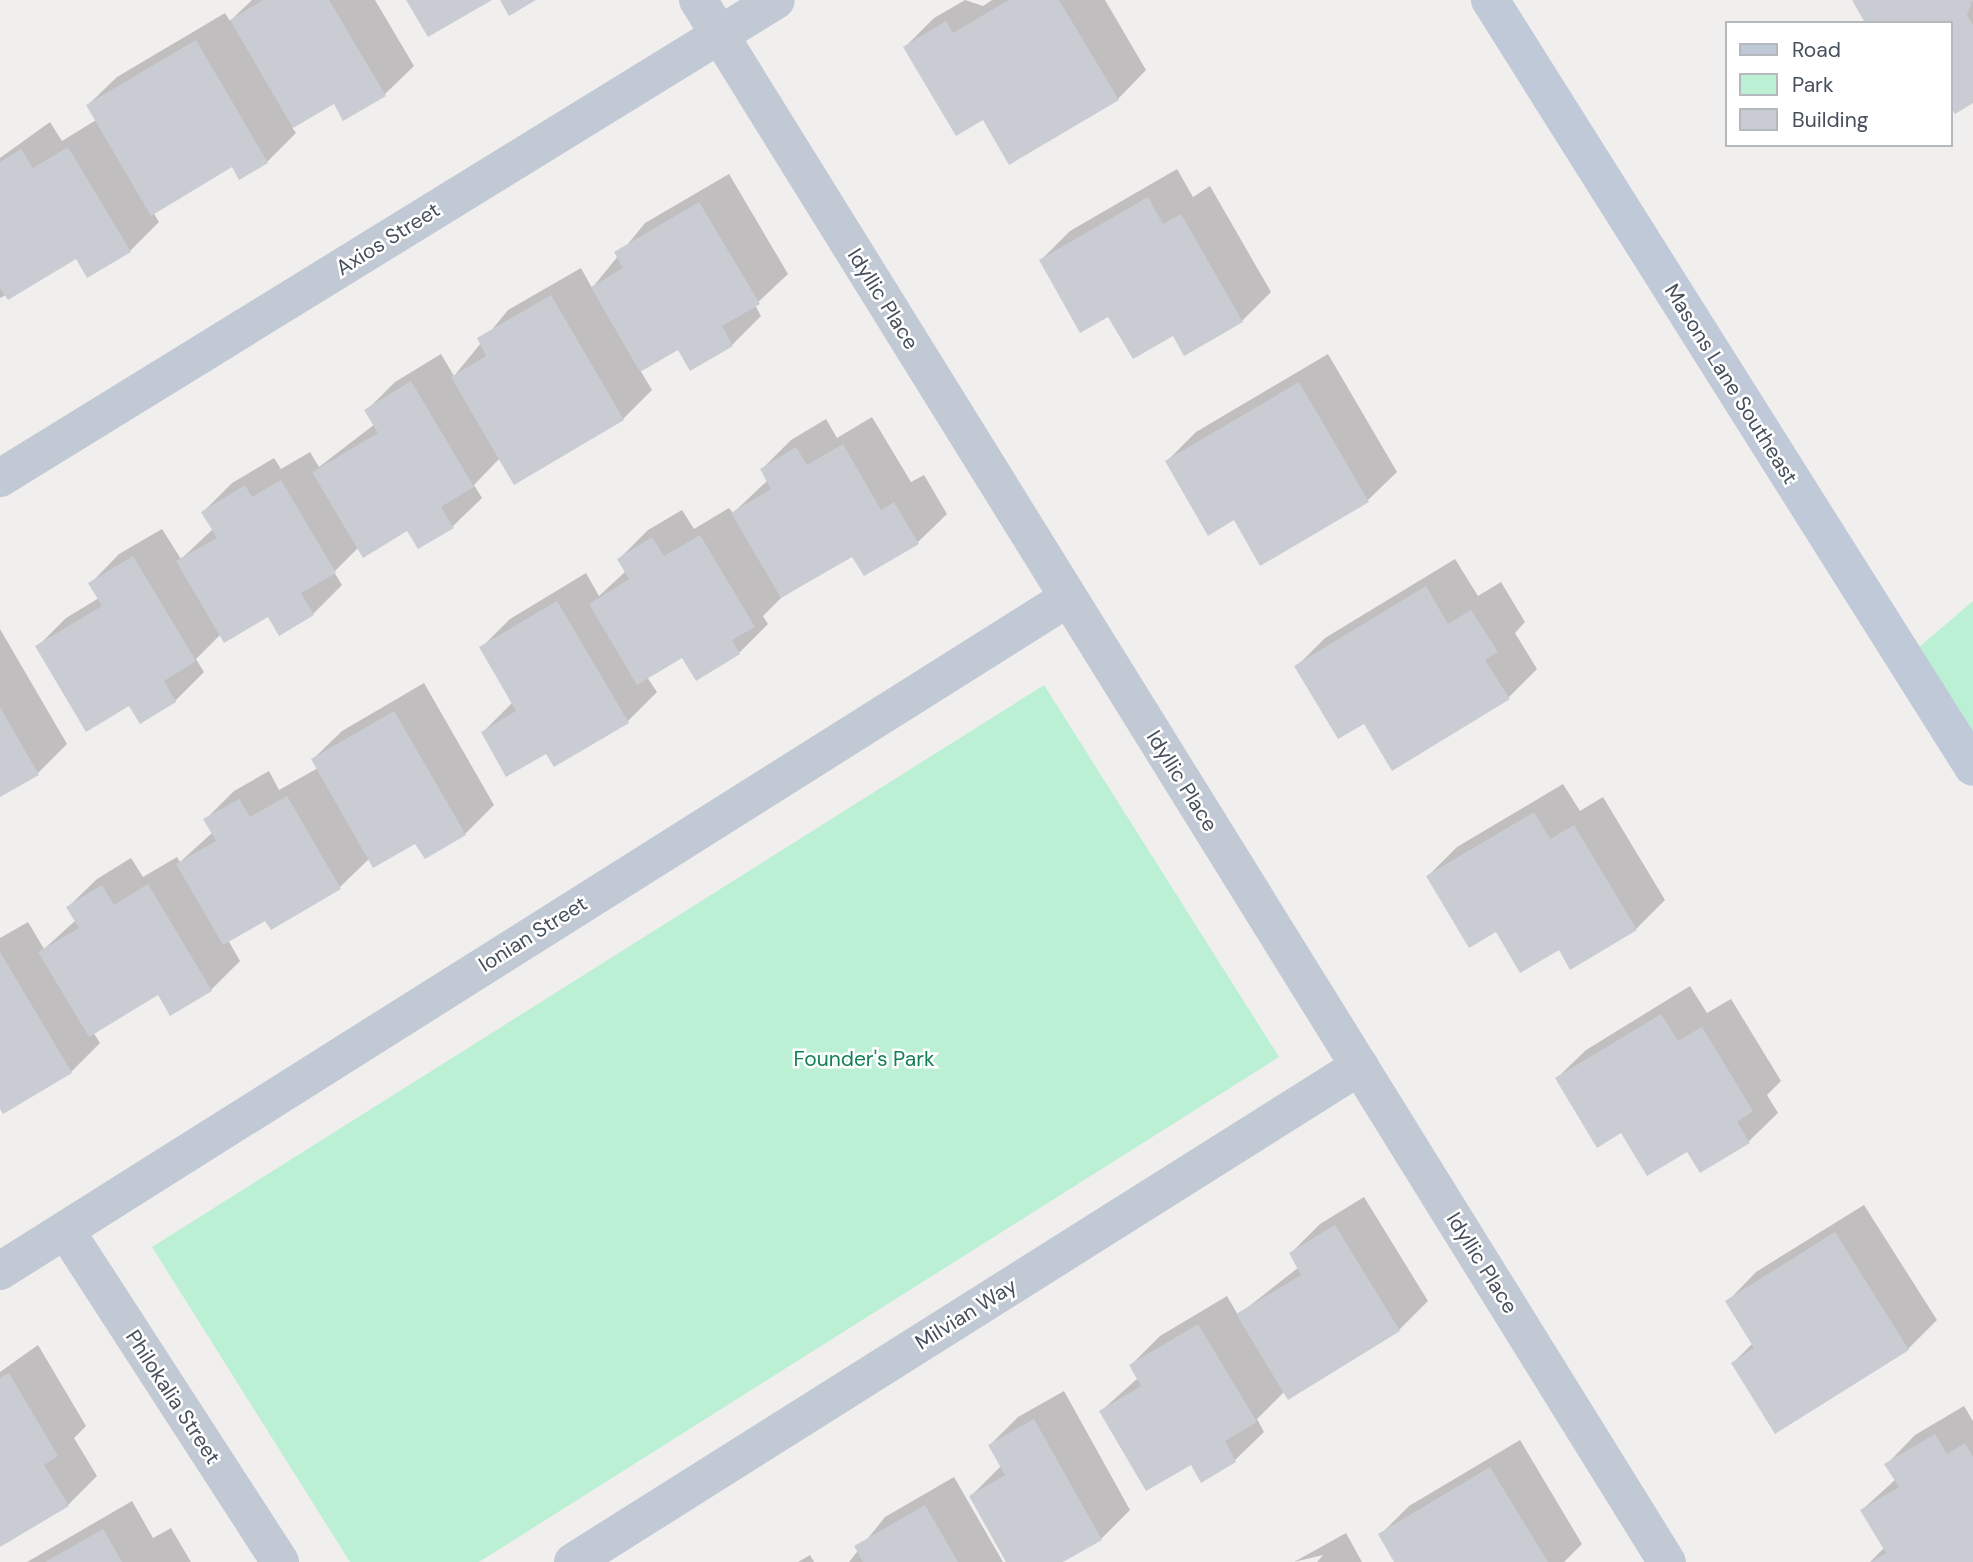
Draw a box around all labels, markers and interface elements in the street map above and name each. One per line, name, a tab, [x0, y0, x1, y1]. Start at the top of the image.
legend	[1724, 21, 1952, 147]
text: Road	[1792, 36, 1841, 64]
text: Park	[1792, 71, 1833, 99]
text: Building	[1792, 106, 1868, 134]
street label: Axios Street	[332, 197, 444, 281]
street label: Idyllic Place	[842, 244, 924, 354]
street label: Masons Lane Southeast	[1659, 279, 1803, 489]
street label: Idyllic Place	[1141, 726, 1223, 836]
street label: Ionian Street	[474, 891, 592, 977]
park label: Founder's Park	[793, 1046, 935, 1072]
street label: Idyllic Place	[1441, 1208, 1523, 1318]
street label: Milvian Way	[911, 1273, 1021, 1355]
street label: Philokalia Street	[120, 1325, 226, 1469]

